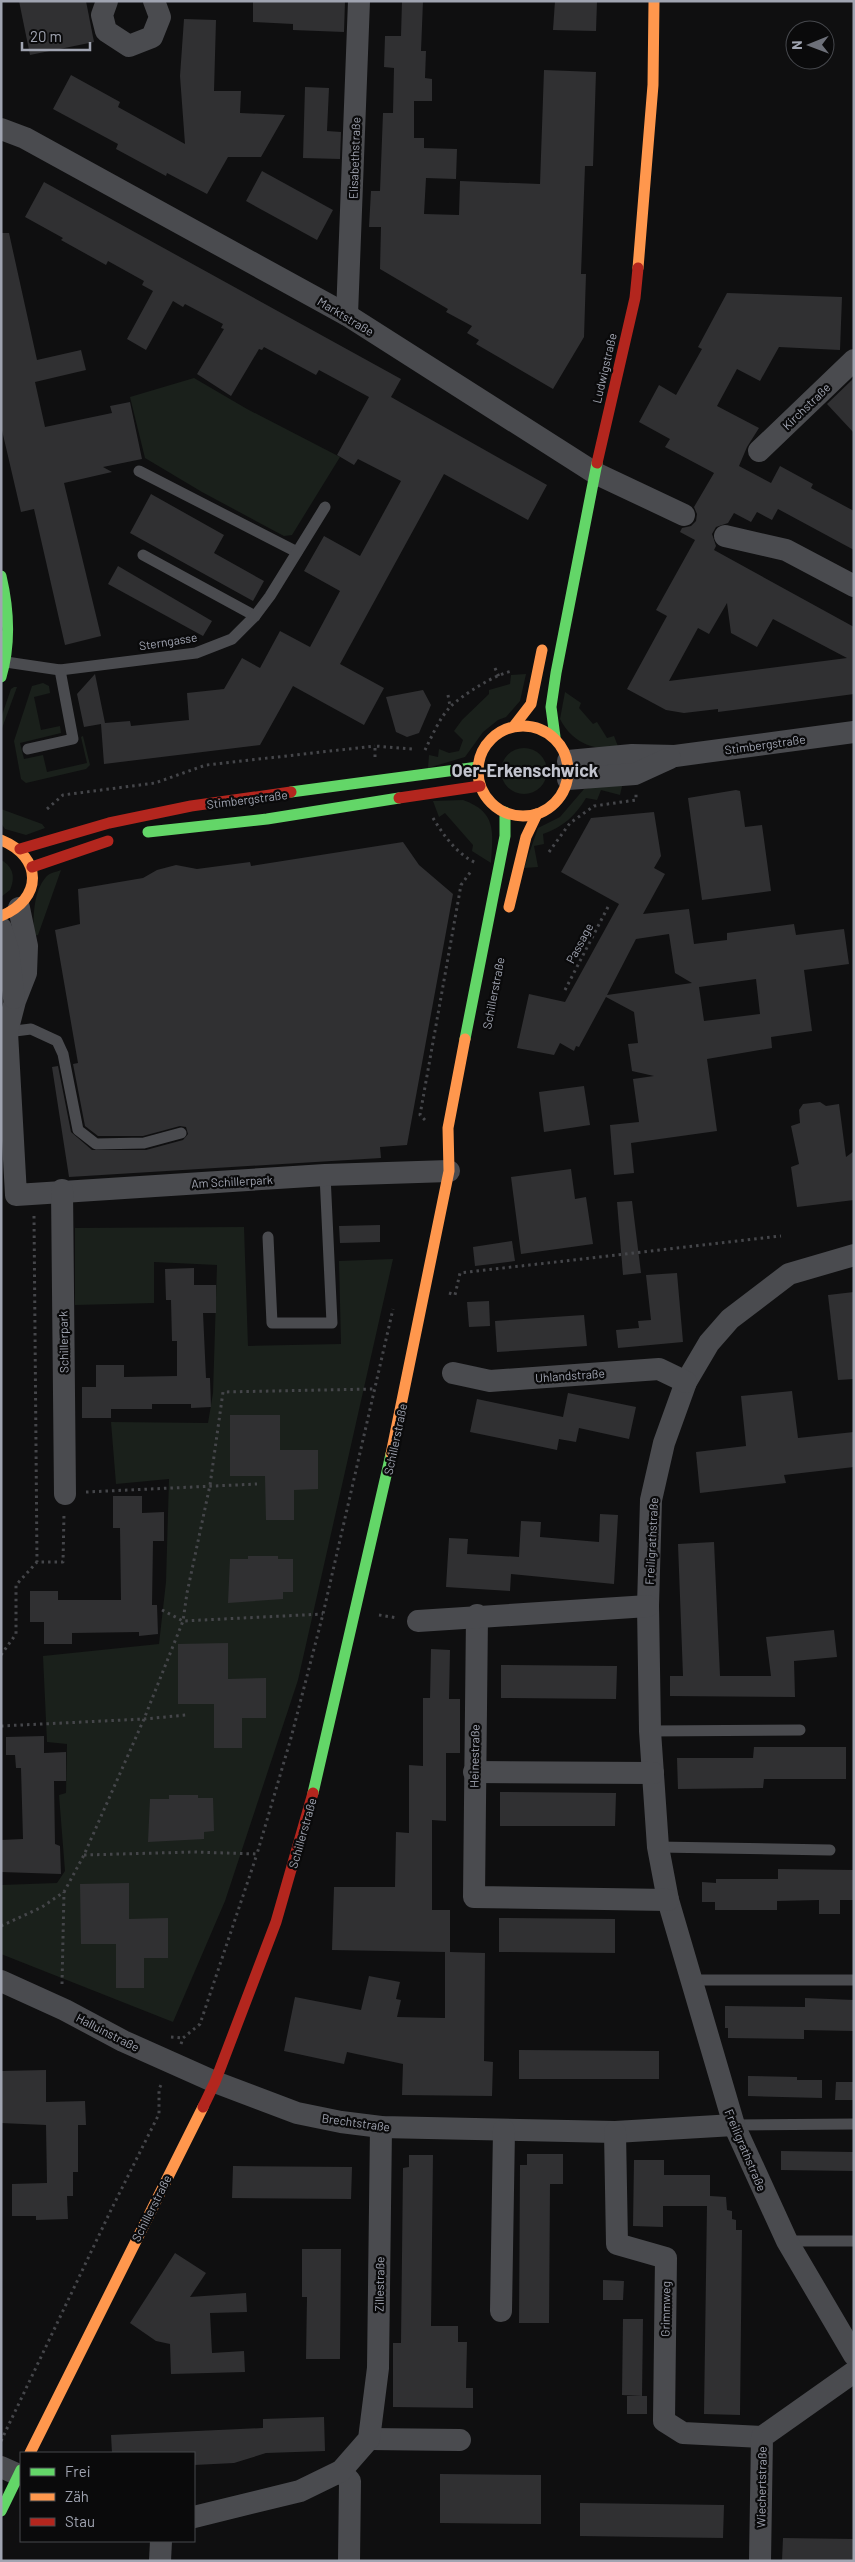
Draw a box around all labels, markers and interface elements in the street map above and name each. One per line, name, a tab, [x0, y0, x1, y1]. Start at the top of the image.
scale bar	[22, 20, 90, 52]
north arrow	[785, 20, 835, 70]
text: 20 m	[30, 27, 62, 45]
text: N	[788, 40, 805, 50]
street label: Elisabethstraße	[346, 117, 362, 199]
street label: Marktstraße	[315, 294, 377, 338]
street label: Ludwigstraße	[589, 332, 619, 404]
street label: Kirchstraße	[779, 380, 833, 432]
street label: Sterngasse	[138, 629, 198, 653]
street label: Stimbergstraße	[724, 731, 806, 757]
district label: Oer-Erkenschwick	[452, 759, 599, 781]
street label: Stimbergstraße	[206, 787, 288, 811]
street label: Passage	[563, 921, 595, 965]
street label: Schillerstraße	[479, 956, 507, 1030]
street label: Am Schillerpark	[191, 1172, 273, 1190]
street label: Schillerpark	[55, 1311, 71, 1373]
street label: Uhlandstraße	[535, 1366, 605, 1384]
street label: Schillerstraße	[381, 1402, 409, 1476]
street label: Freiligrathstraße	[642, 1497, 660, 1585]
street label: Heinestraße	[466, 1724, 482, 1788]
street label: Schillerstraße	[285, 1796, 319, 1870]
street label: Halluinstraße	[74, 2010, 142, 2054]
street label: Freiligrathstraße	[722, 2107, 770, 2193]
street label: Brechtstraße	[321, 2110, 391, 2134]
street label: Schillerstraße	[128, 2172, 174, 2244]
street label: Zillestraße	[372, 2256, 386, 2312]
street label: Grimmweg	[658, 2281, 672, 2337]
street label: Wiechertstraße	[753, 2446, 769, 2528]
legend	[20, 2452, 195, 2542]
text: Frei	[65, 2462, 91, 2480]
text: Zäh	[65, 2487, 89, 2505]
text: Stau	[65, 2512, 95, 2530]

